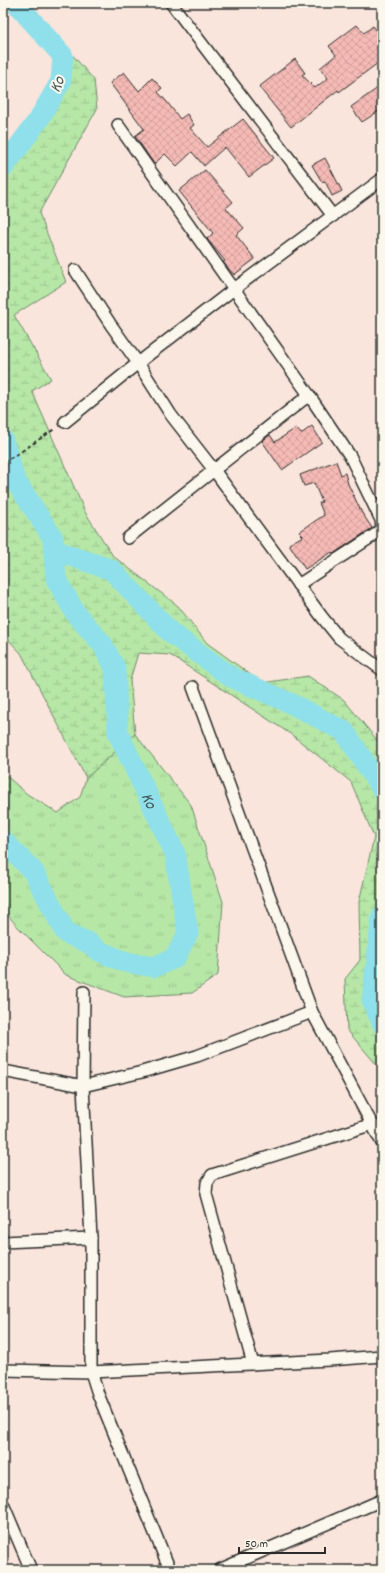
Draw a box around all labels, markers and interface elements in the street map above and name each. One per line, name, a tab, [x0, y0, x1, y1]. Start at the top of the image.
water label: Ko	[45, 72, 73, 97]
water label: Ko	[133, 789, 162, 815]
scale bar	[239, 1529, 325, 1555]
text: 50 m	[245, 1536, 268, 1553]

